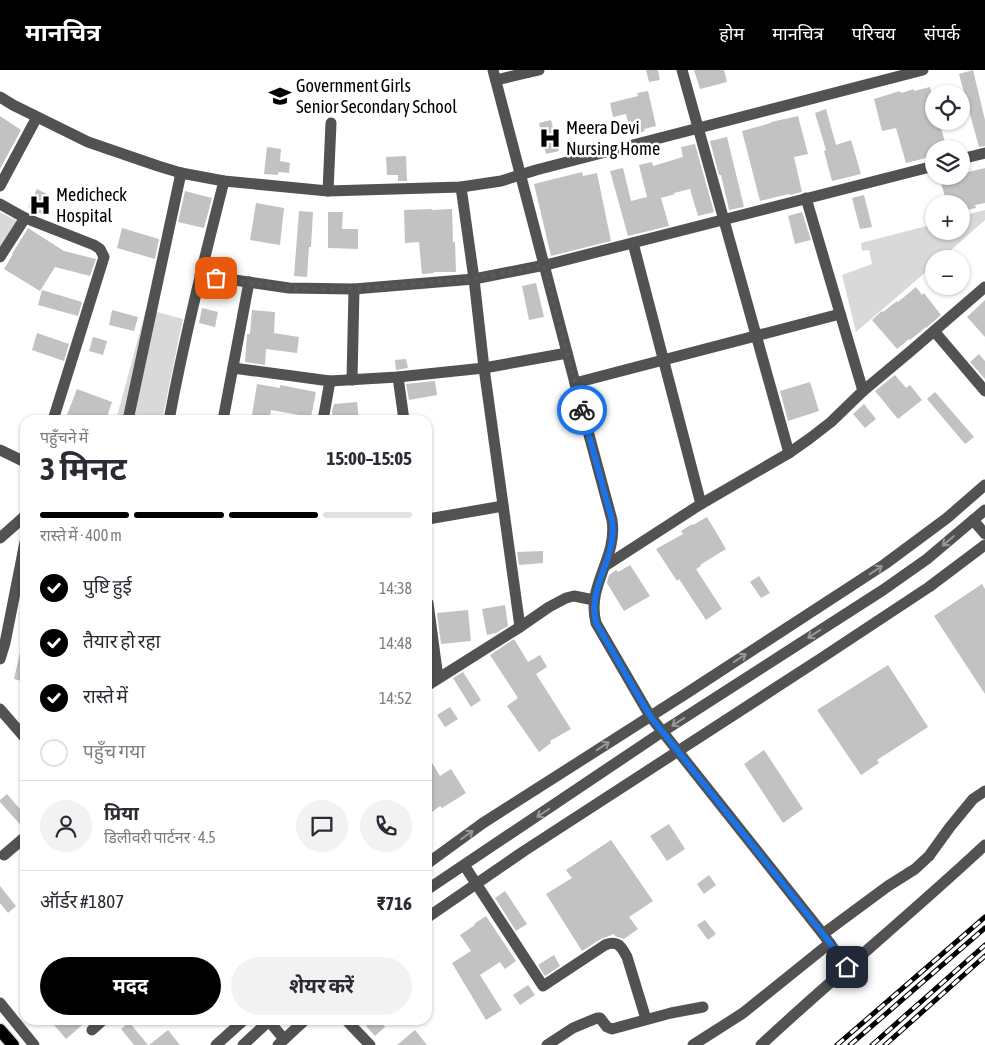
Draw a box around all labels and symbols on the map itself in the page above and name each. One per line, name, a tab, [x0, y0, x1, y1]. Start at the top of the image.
place label: Government Girls Senior Secondary School	[296, 75, 457, 117]
school or university icon: Government Girls Senior Secondary School	[267, 83, 293, 109]
place label: Meera Devi Nursing Home	[566, 117, 660, 159]
hospital icon: Meera Devi Nursing Home	[537, 125, 563, 151]
place label: Medicheck Hospital	[56, 184, 127, 226]
hospital icon: Medicheck Hospital	[27, 192, 53, 218]
pin	[195, 257, 237, 299]
courier	[557, 385, 607, 435]
one-way arrow	[941, 536, 954, 547]
one-way arrow	[869, 565, 883, 575]
one-way arrow	[808, 629, 822, 639]
one-way arrow	[733, 653, 747, 664]
one-way arrow	[671, 717, 685, 727]
one-way arrow	[596, 741, 610, 751]
one-way arrow	[536, 807, 550, 818]
one-way arrow	[460, 829, 473, 840]
pin	[826, 946, 868, 988]

